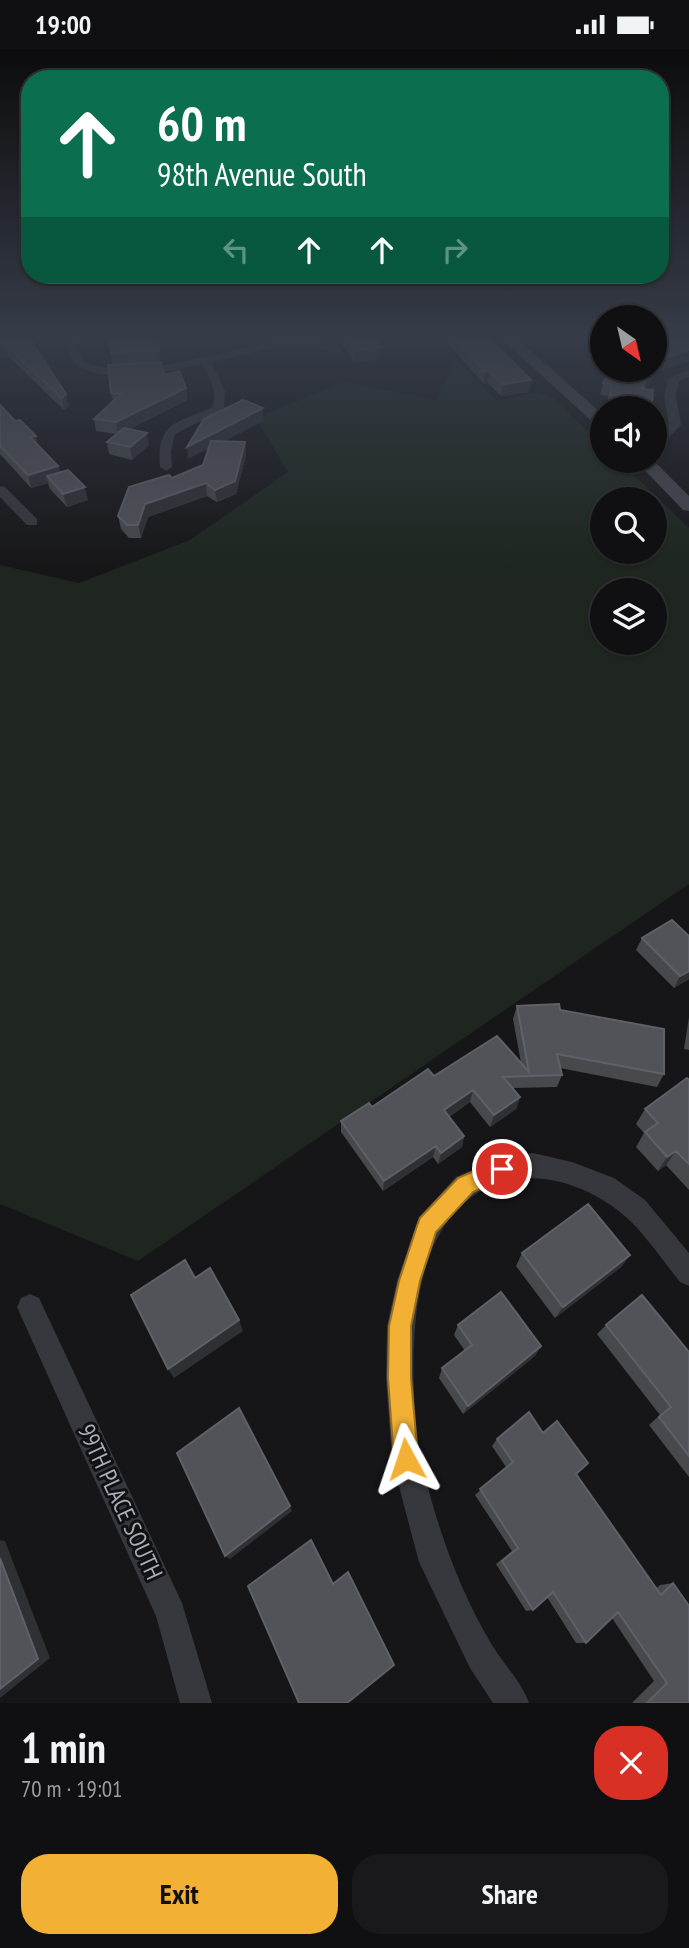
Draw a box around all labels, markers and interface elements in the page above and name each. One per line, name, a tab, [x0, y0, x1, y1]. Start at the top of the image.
text: 19:00	[35, 8, 91, 41]
text: 60 m	[157, 91, 246, 155]
icon: ahead	[42, 98, 133, 189]
text: 98th Avenue South	[157, 153, 367, 195]
icon: left	[217, 231, 255, 269]
icon: ahead	[290, 231, 328, 269]
icon: ahead	[363, 231, 401, 269]
icon: right	[436, 231, 474, 269]
north arrow	[590, 305, 667, 381]
map controls	[590, 305, 667, 655]
button: sound	[590, 396, 667, 473]
button: search	[590, 487, 667, 564]
button: layers	[590, 578, 667, 655]
pin	[472, 1139, 532, 1199]
icon: arrive	[483, 1150, 521, 1188]
street label: 99TH PLACE SOUTH	[71, 1419, 170, 1584]
position arrow	[369, 1422, 443, 1496]
text: 1 min	[21, 1720, 106, 1775]
button: close	[594, 1726, 668, 1800]
text: 70 m · 19:01	[21, 1774, 122, 1803]
button: Exit	[21, 1854, 338, 1934]
button: Share	[352, 1854, 668, 1934]

